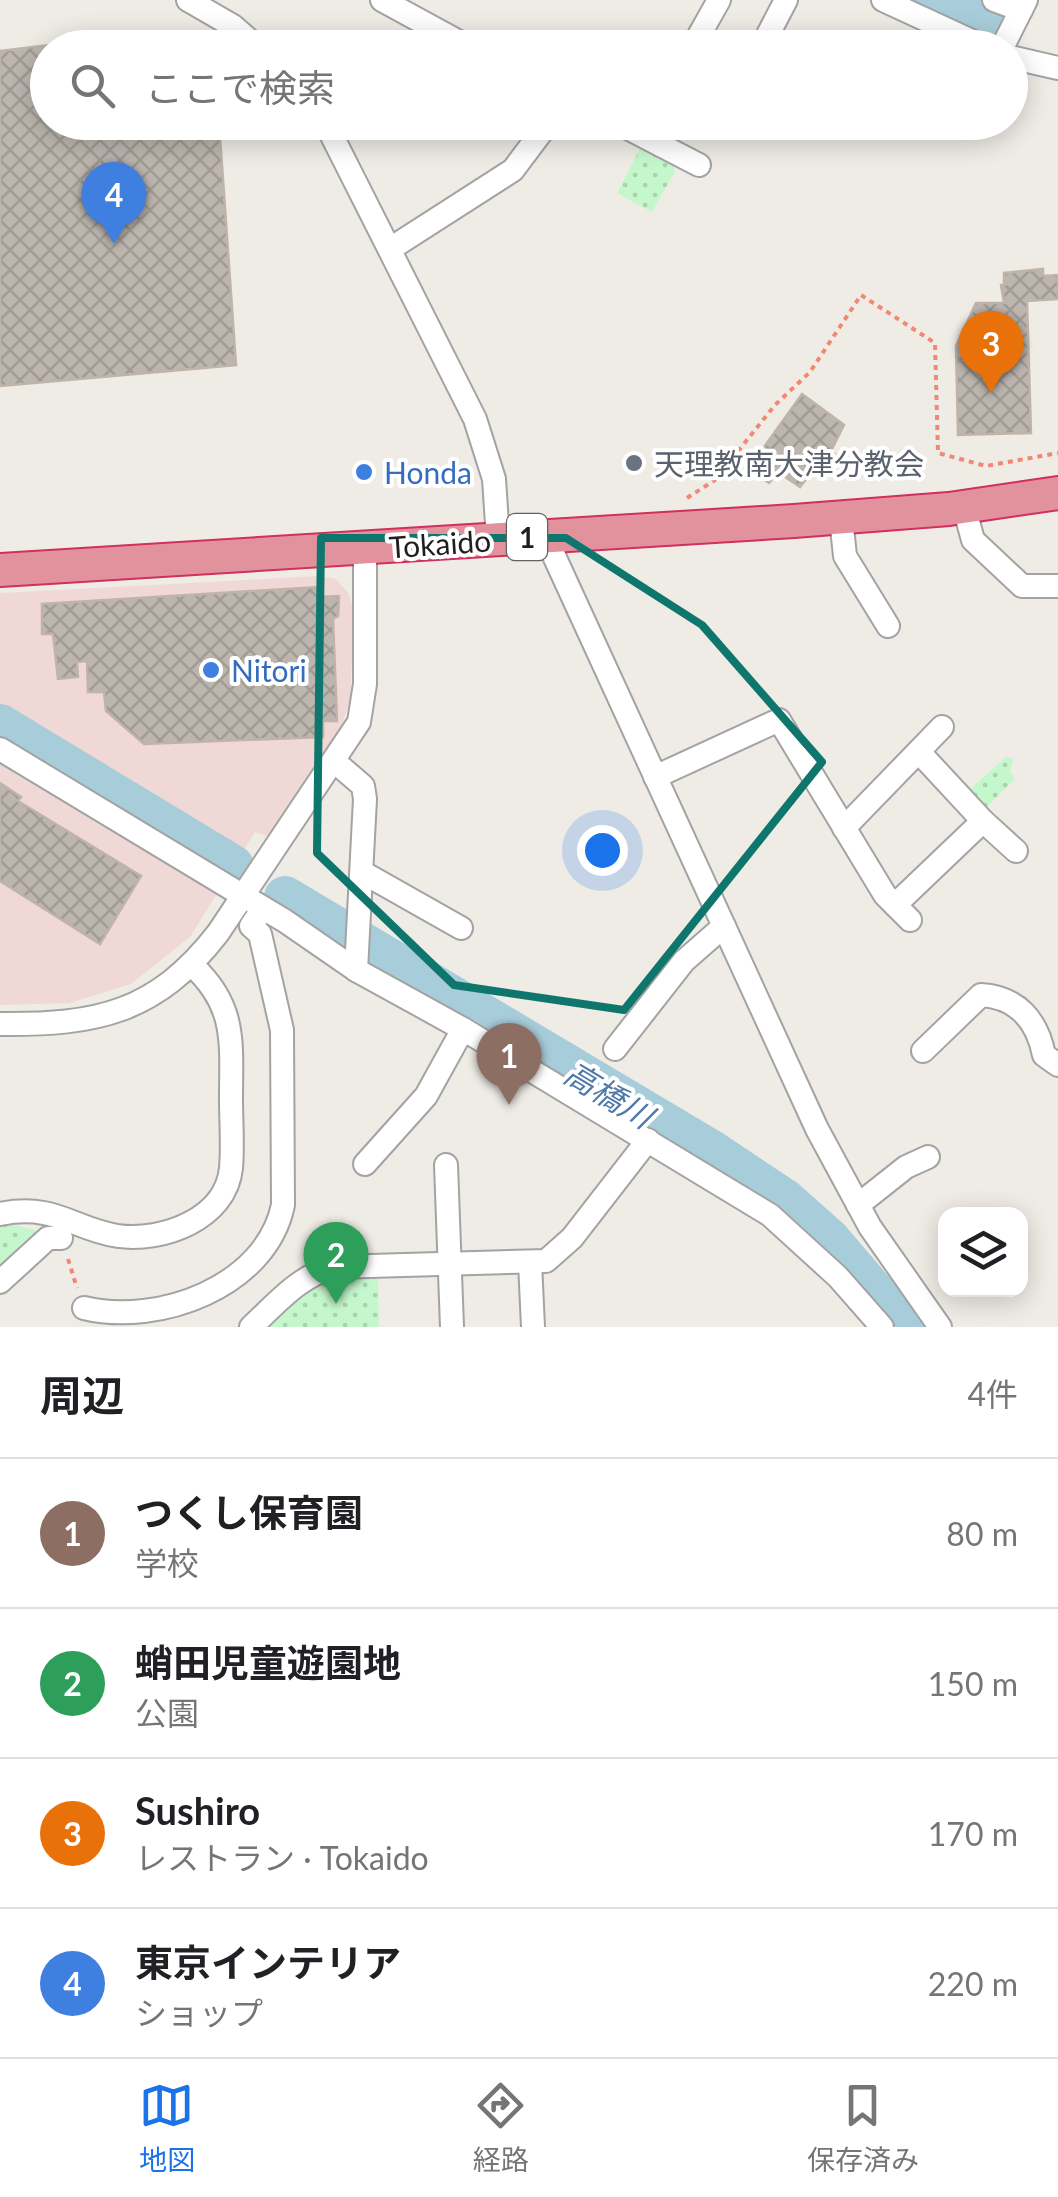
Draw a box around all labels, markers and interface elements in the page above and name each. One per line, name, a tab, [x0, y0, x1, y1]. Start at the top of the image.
search box	[30, 30, 1028, 140]
icon: search	[65, 58, 120, 113]
text: ここで検索	[145, 64, 335, 110]
pin: 4	[82, 162, 146, 244]
pin: 3	[958, 310, 1024, 393]
place label: 天理教南大津分教会	[654, 445, 924, 481]
marker: 天理教南大津分教会	[623, 452, 645, 474]
place label: Honda	[384, 454, 472, 490]
marker: Honda	[353, 461, 375, 483]
road number: 1	[507, 514, 547, 560]
street label: Tokaido	[388, 521, 492, 565]
place label: Nitori	[231, 652, 307, 688]
marker: Nitori	[200, 659, 222, 681]
your location	[577, 825, 628, 876]
pin: 1	[476, 1022, 542, 1105]
water label: 高橋川	[558, 1053, 663, 1137]
map controls	[938, 1207, 1028, 1297]
button: layers	[938, 1207, 1028, 1297]
pin: 2	[304, 1222, 368, 1304]
text: 周辺	[40, 1370, 124, 1420]
text: 4件	[967, 1374, 1018, 1413]
text: つくし保育園	[135, 1489, 363, 1535]
text: 1	[63, 1514, 82, 1553]
text: 80 m	[946, 1514, 1018, 1553]
text: 学校	[135, 1543, 199, 1582]
text: 蛸田児童遊園地	[135, 1639, 401, 1685]
text: 2	[63, 1664, 82, 1703]
text: 150 m	[928, 1664, 1018, 1703]
text: 公園	[135, 1693, 199, 1732]
text: Sushiro	[135, 1787, 260, 1833]
text: 3	[63, 1814, 82, 1853]
text: 170 m	[928, 1814, 1018, 1853]
text: レストラン · Tokaido	[135, 1838, 429, 1877]
text: 東京インテリア	[135, 1939, 401, 1985]
text: 4	[63, 1964, 82, 2003]
text: 220 m	[928, 1964, 1018, 2003]
text: ショップ	[135, 1993, 263, 2032]
tab: 地図	[139, 2078, 195, 2178]
tab: 経路	[473, 2078, 529, 2178]
tab: 保存済み	[807, 2078, 919, 2178]

